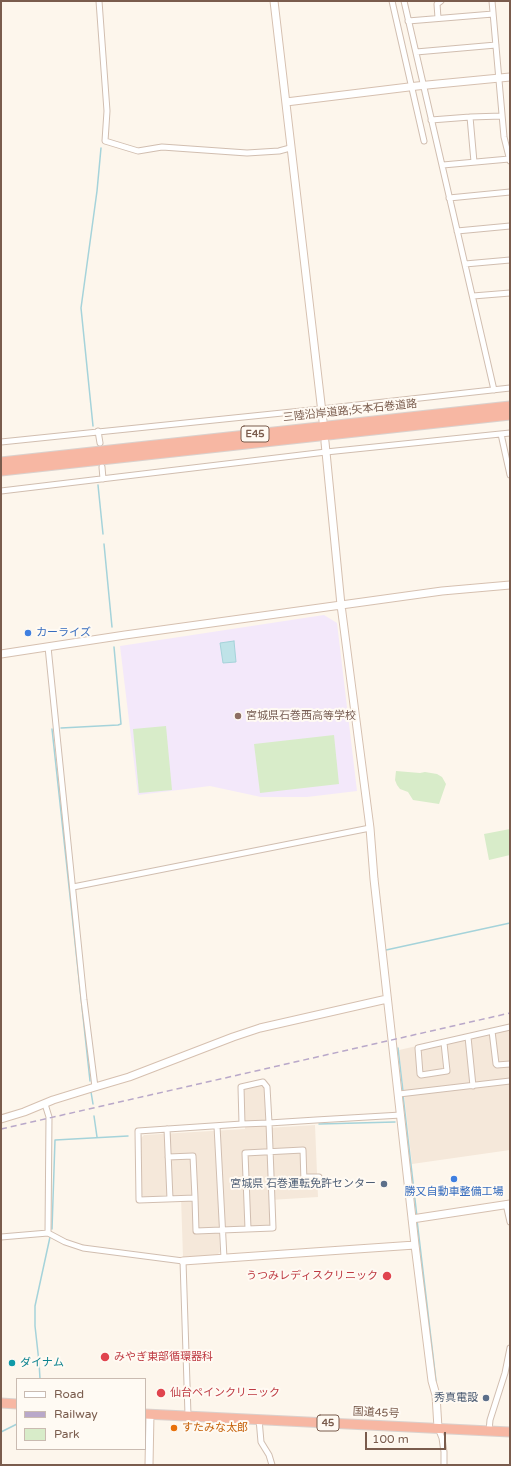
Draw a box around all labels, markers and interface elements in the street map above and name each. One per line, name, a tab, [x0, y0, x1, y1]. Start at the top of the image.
street label: 三陸沿岸道路;矢本石巻道路	[282, 397, 418, 425]
road number: E45	[241, 426, 269, 442]
place label: カーライズ	[36, 626, 91, 640]
marker: カーライズ	[23, 628, 33, 638]
place label: 宮城県石巻西高等学校	[246, 709, 356, 723]
marker: 宮城県石巻西高等学校	[233, 711, 243, 721]
marker: 勝又自動車整備工場	[449, 1174, 459, 1184]
place label: 宮城県 石巻運転免許センター	[230, 1177, 376, 1191]
marker: 宮城県 石巻運転免許センター	[379, 1179, 389, 1189]
place label: 勝又自動車整備工場	[405, 1185, 503, 1199]
place label: うつみレディスクリニック	[246, 1269, 378, 1283]
marker: うつみレディスクリニック	[381, 1270, 393, 1282]
place label: みやぎ東部循環器科	[114, 1350, 213, 1364]
marker: みやぎ東部循環器科	[99, 1351, 111, 1363]
place label: ダイナム	[20, 1356, 64, 1370]
marker: ダイナム	[7, 1358, 17, 1368]
legend	[16, 1378, 146, 1450]
place label: 仙台ペインクリニック	[170, 1386, 280, 1400]
text: Road	[54, 1387, 84, 1401]
marker: 仙台ペインクリニック	[155, 1387, 167, 1399]
place label: 秀真電設	[434, 1391, 478, 1405]
marker: 秀真電設	[481, 1393, 491, 1403]
street label: 国道45号	[352, 1405, 400, 1421]
text: Railway	[54, 1407, 98, 1421]
road number: 45	[317, 1415, 339, 1431]
place label: すたみな太郎	[182, 1421, 248, 1435]
marker: すたみな太郎	[169, 1423, 179, 1433]
scale bar	[367, 1424, 448, 1450]
text: Park	[54, 1427, 80, 1441]
text: 100 m	[372, 1432, 409, 1446]

